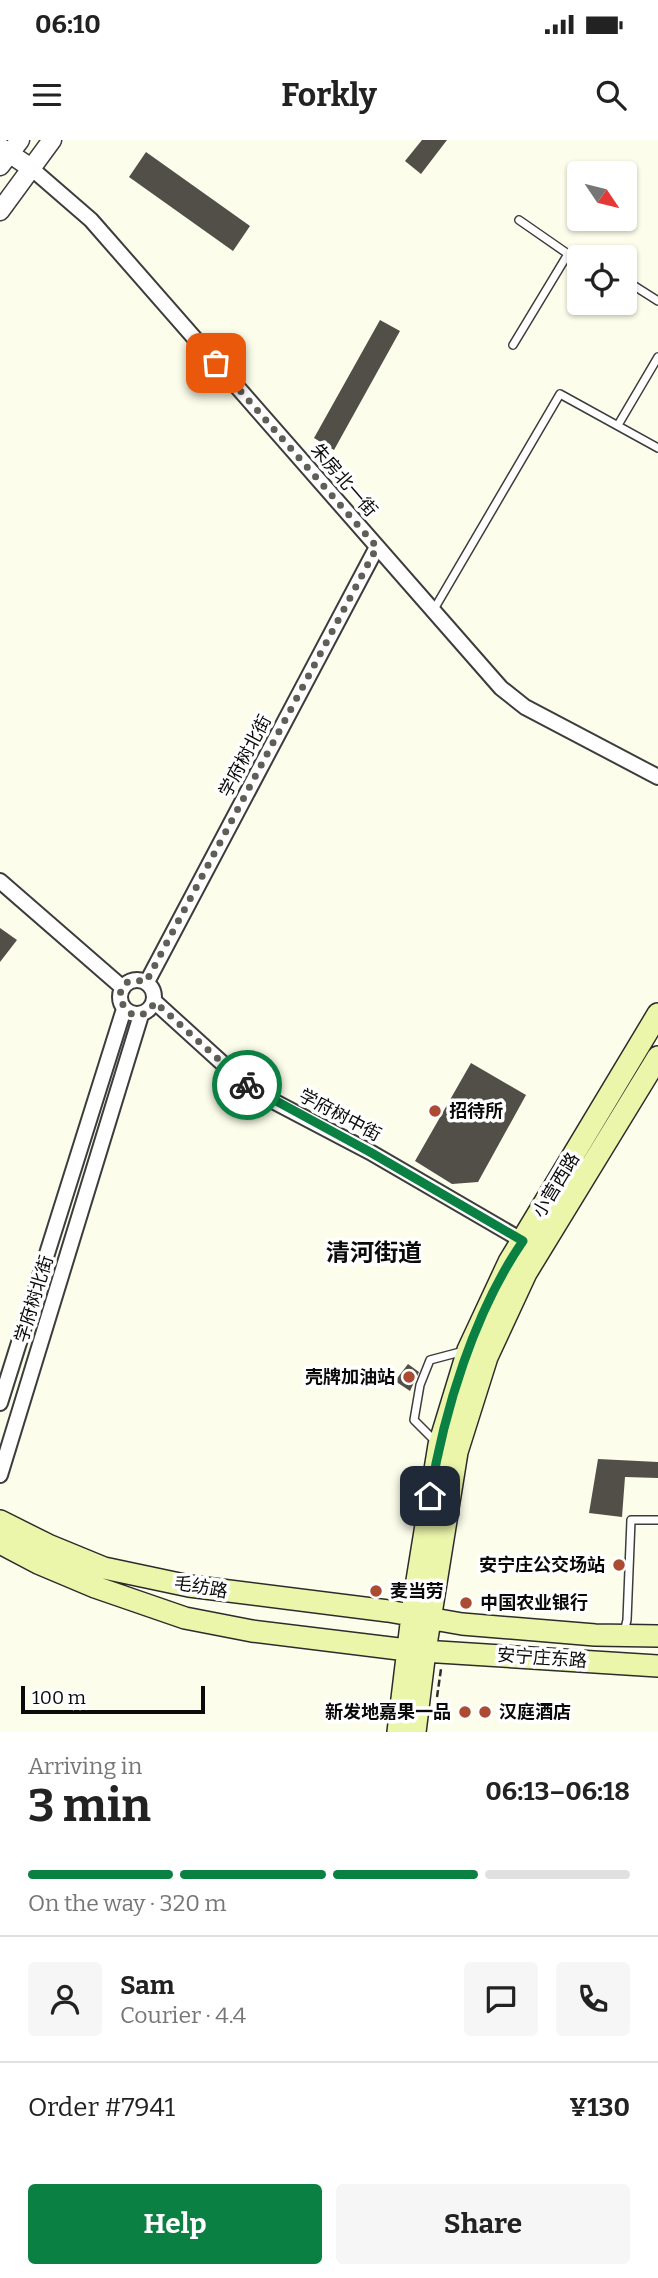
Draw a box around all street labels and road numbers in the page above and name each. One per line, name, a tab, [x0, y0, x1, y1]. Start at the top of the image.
street label: 朱房北一街	[306, 439, 382, 521]
street label: 学府树北街	[214, 711, 276, 801]
street label: 学府树中街	[295, 1084, 385, 1146]
street label: 小营西路	[528, 1148, 584, 1222]
street label: 学府树北街	[10, 1253, 58, 1345]
street label: 毛纺路	[173, 1571, 229, 1603]
street label: 安宁庄东路	[496, 1644, 588, 1672]

